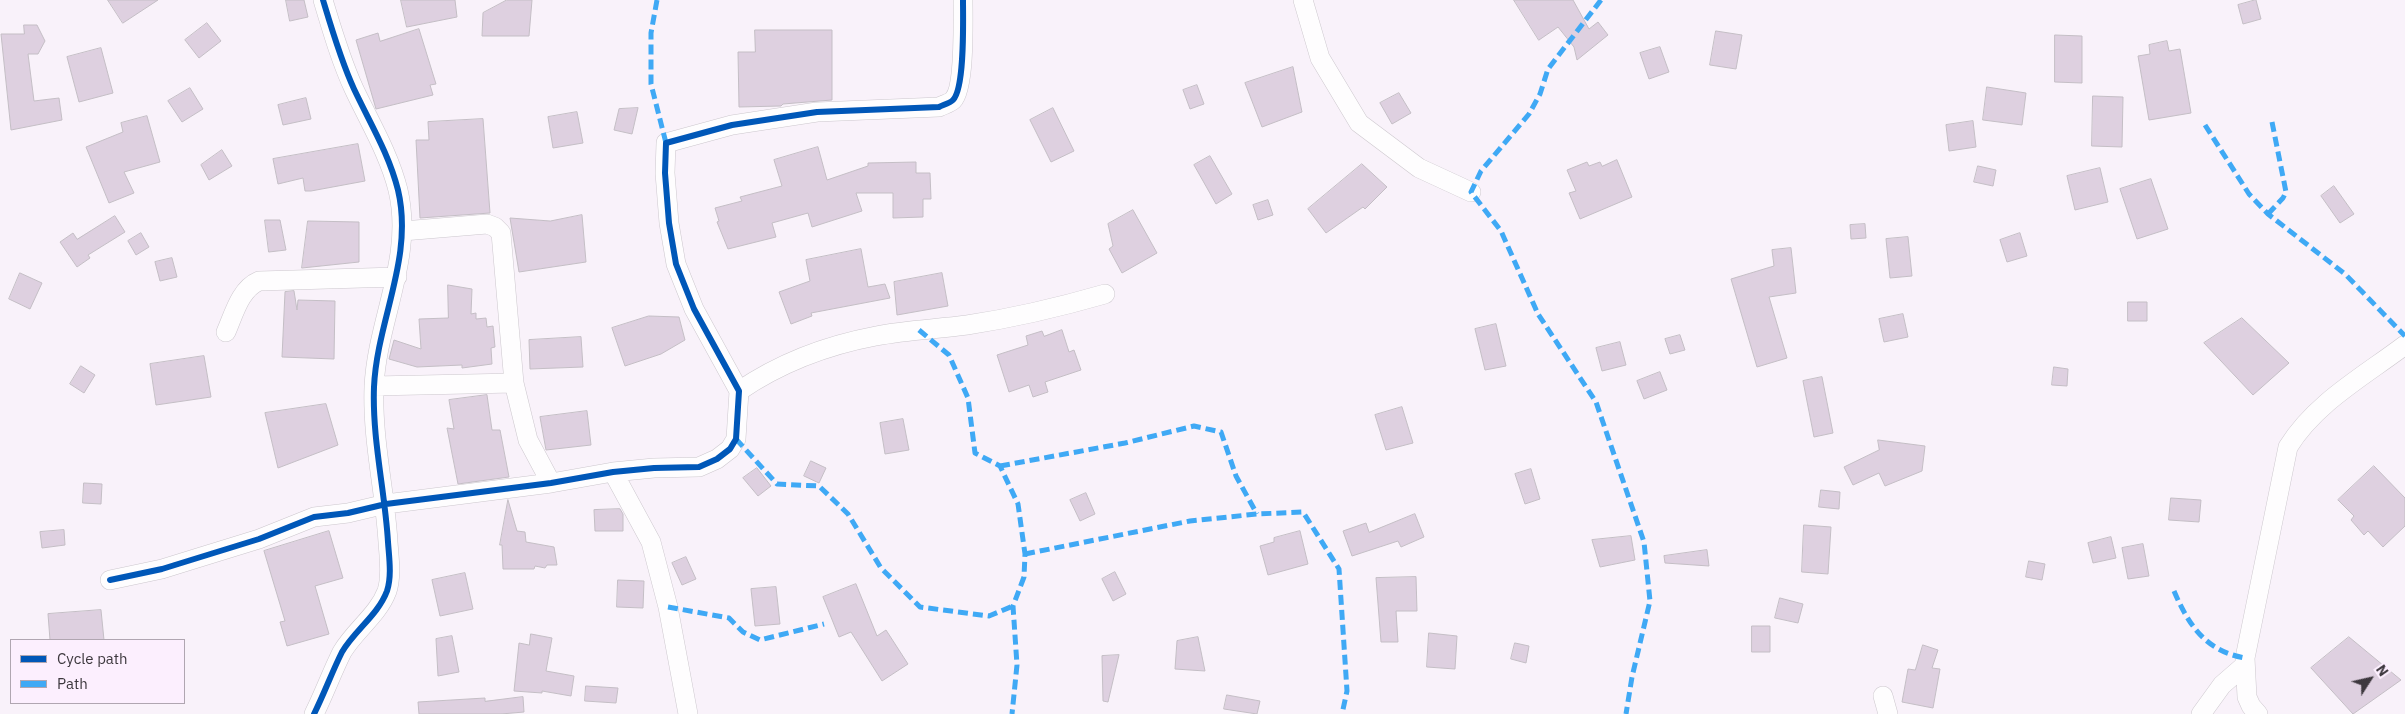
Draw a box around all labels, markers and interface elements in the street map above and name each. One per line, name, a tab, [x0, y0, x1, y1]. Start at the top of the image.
legend	[10, 639, 185, 704]
text: Cycle path	[57, 649, 128, 668]
north arrow	[2345, 654, 2395, 704]
text: N	[2372, 661, 2393, 680]
text: Path	[57, 674, 88, 693]

